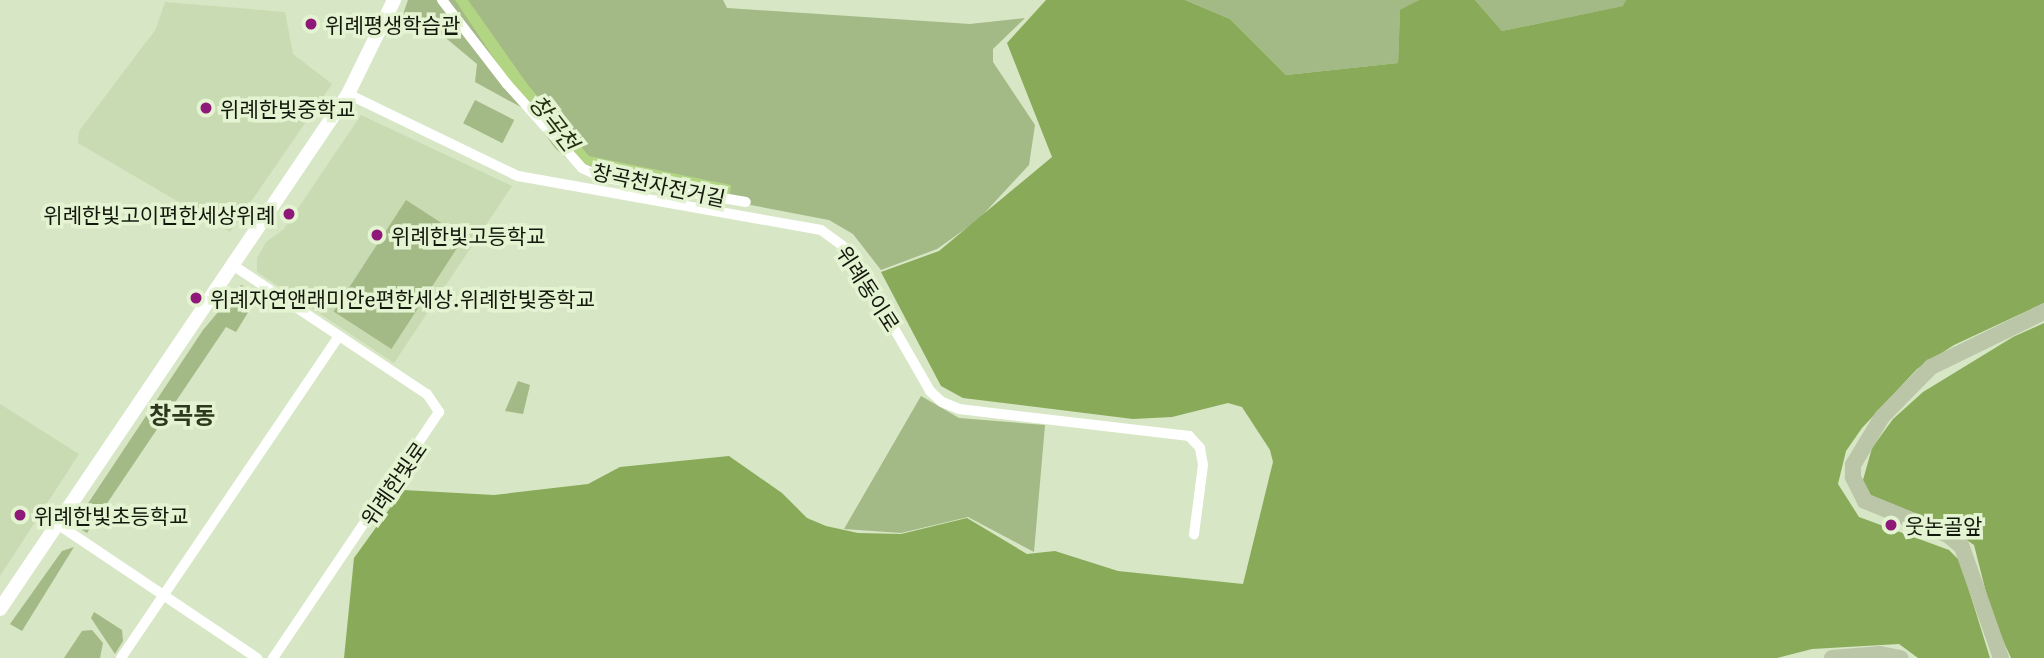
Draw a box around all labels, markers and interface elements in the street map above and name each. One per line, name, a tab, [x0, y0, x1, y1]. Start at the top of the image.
place label: 위례평생학습관	[325, 11, 460, 37]
marker: 위례평생학습관	[303, 16, 319, 32]
water label: 창곡천	[525, 88, 585, 156]
place label: 위례한빛중학교	[220, 95, 355, 121]
marker: 위례한빛중학교	[198, 100, 214, 116]
street label: 창곡천자전거길	[590, 158, 728, 210]
place label: 위례한빛고이편한세상위례	[43, 201, 275, 227]
marker: 위례한빛고이편한세상위례	[281, 206, 297, 222]
place label: 위례한빛고등학교	[391, 222, 546, 248]
marker: 위례한빛고등학교	[369, 227, 385, 243]
street label: 위례동이로	[832, 241, 906, 335]
place label: 위례자연앤래미안e편한세상.위례한빛중학교	[210, 285, 595, 311]
marker: 위례자연앤래미안e편한세상.위례한빛중학교	[188, 290, 204, 306]
district label: 창곡동	[149, 400, 215, 428]
street label: 위례한빛로	[355, 436, 431, 530]
place label: 위례한빛초등학교	[34, 502, 189, 528]
marker: 위례한빛초등학교	[12, 507, 28, 523]
place label: 웃논골앞	[1905, 512, 1982, 538]
marker: 웃논골앞	[1883, 517, 1899, 533]

